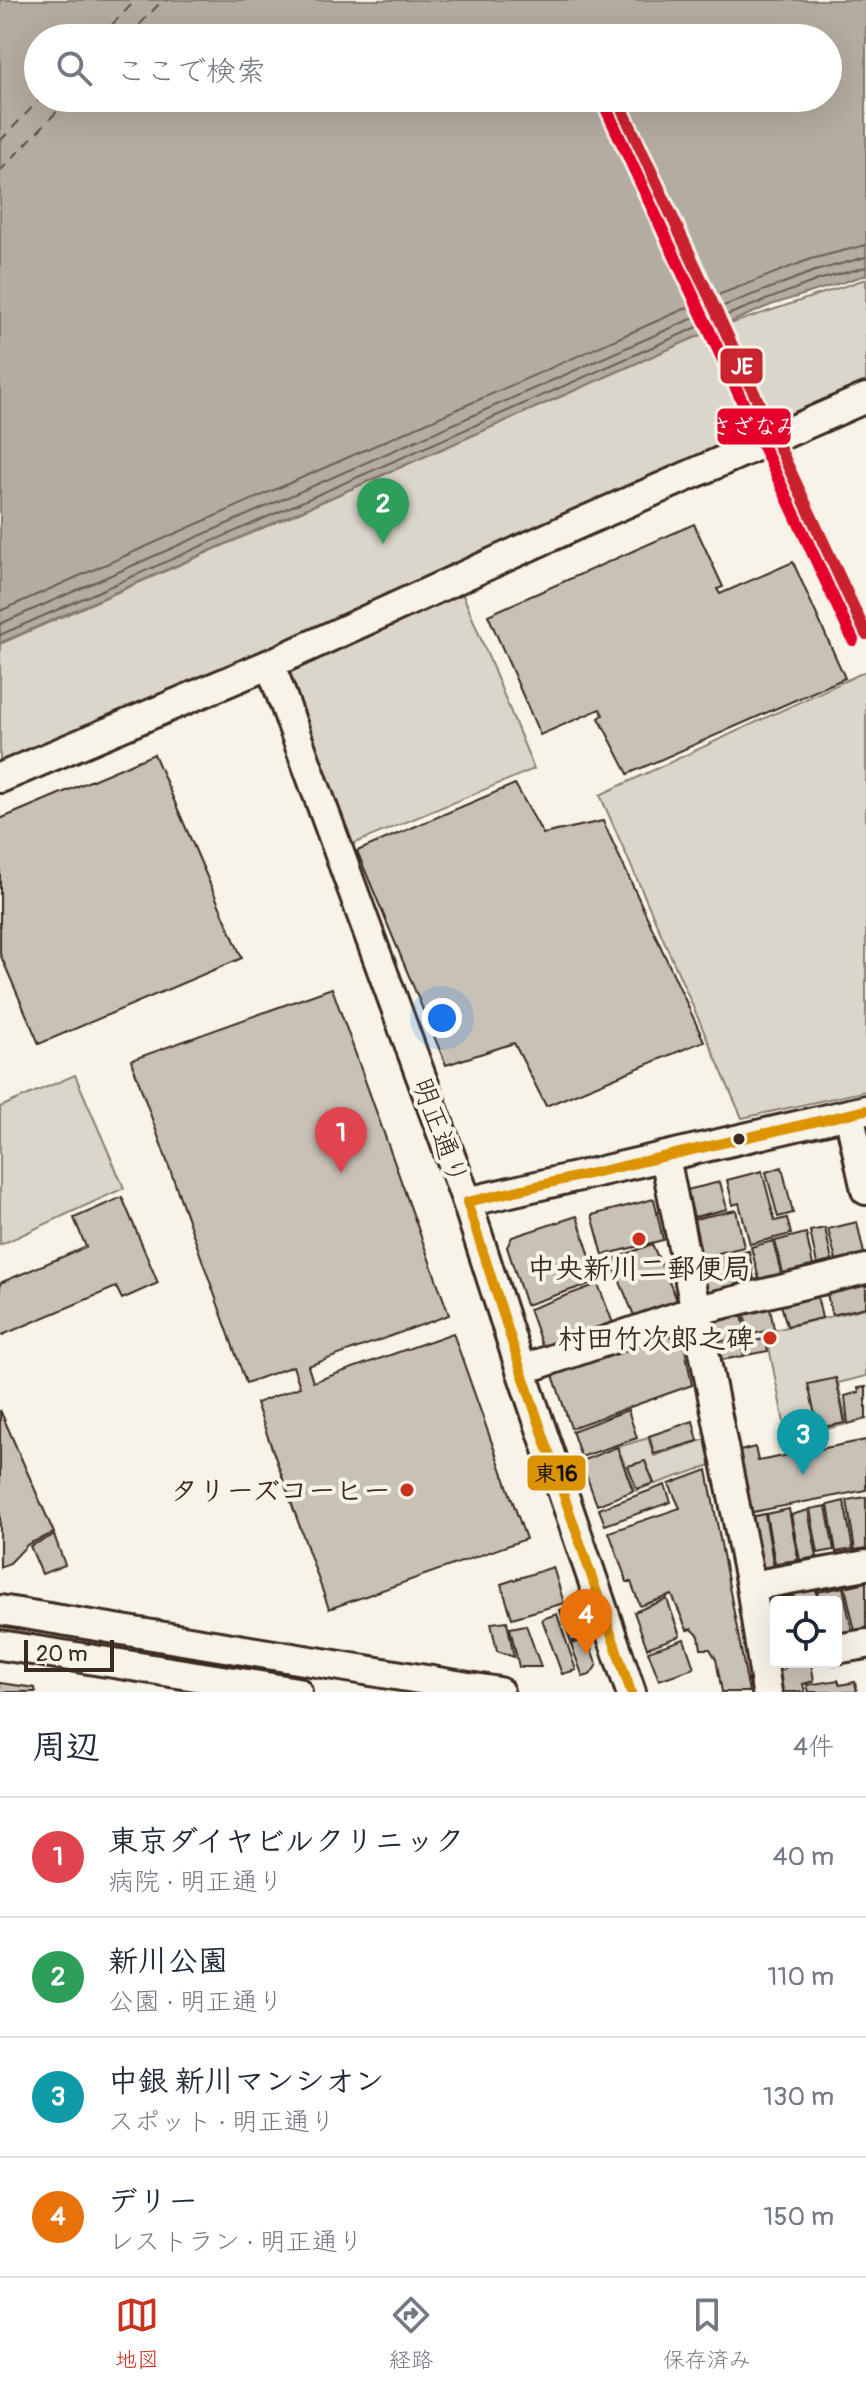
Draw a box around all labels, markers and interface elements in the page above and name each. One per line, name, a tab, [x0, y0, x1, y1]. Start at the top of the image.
search box	[24, 24, 842, 112]
icon: search	[52, 46, 96, 90]
text: ここで検索	[116, 53, 266, 90]
line badge: JE	[719, 347, 764, 385]
text: JE	[731, 353, 754, 381]
line badge: さざなみ	[716, 407, 792, 446]
text: さざなみ	[710, 413, 798, 441]
pin: 2	[357, 478, 409, 544]
your location	[422, 998, 462, 1038]
street label: 明正通り	[404, 1073, 475, 1190]
pin: 1	[315, 1107, 367, 1173]
unlabelled marker	[731, 1131, 747, 1147]
marker: 中央新川二郵便局	[630, 1230, 648, 1248]
place label: 中央新川二郵便局	[527, 1252, 751, 1287]
place label: 村田竹次郎之碑	[558, 1322, 754, 1357]
marker: 村田竹次郎之碑	[761, 1329, 779, 1347]
pin: 3	[777, 1409, 829, 1475]
line badge: 東16	[526, 1454, 587, 1492]
text: 東16	[534, 1460, 578, 1488]
place label: タリーズコーヒー	[170, 1474, 391, 1509]
marker: タリーズコーヒー	[398, 1481, 416, 1499]
pin: 4	[560, 1589, 612, 1655]
map controls	[770, 1596, 842, 1668]
button: locate	[770, 1596, 842, 1668]
scale bar	[24, 1636, 114, 1672]
text: 20 m	[36, 1640, 88, 1668]
text: 周辺	[32, 1726, 100, 1769]
text: 4件	[793, 1731, 834, 1763]
text: 東京ダイヤビルクリニック	[108, 1823, 464, 1860]
text: 1	[53, 1841, 63, 1873]
text: 40 m	[772, 1841, 834, 1873]
text: 病院 · 明正通り	[108, 1866, 284, 1898]
text: 新川公園	[108, 1943, 228, 1980]
text: 2	[51, 1961, 65, 1993]
text: 110 m	[767, 1961, 834, 1993]
text: 公園 · 明正通り	[108, 1986, 284, 2018]
text: 中銀 新川マンシオン	[108, 2063, 385, 2100]
text: 3	[51, 2081, 65, 2113]
text: 130 m	[763, 2081, 834, 2113]
text: スポット · 明正通り	[108, 2106, 336, 2138]
text: デリー	[108, 2183, 198, 2220]
text: 4	[50, 2201, 66, 2233]
text: 150 m	[763, 2201, 834, 2233]
text: レストラン · 明正通り	[108, 2226, 364, 2258]
tab: 地図	[115, 2293, 159, 2374]
tab: 経路	[389, 2293, 433, 2374]
tab: 保存済み	[663, 2293, 751, 2374]

